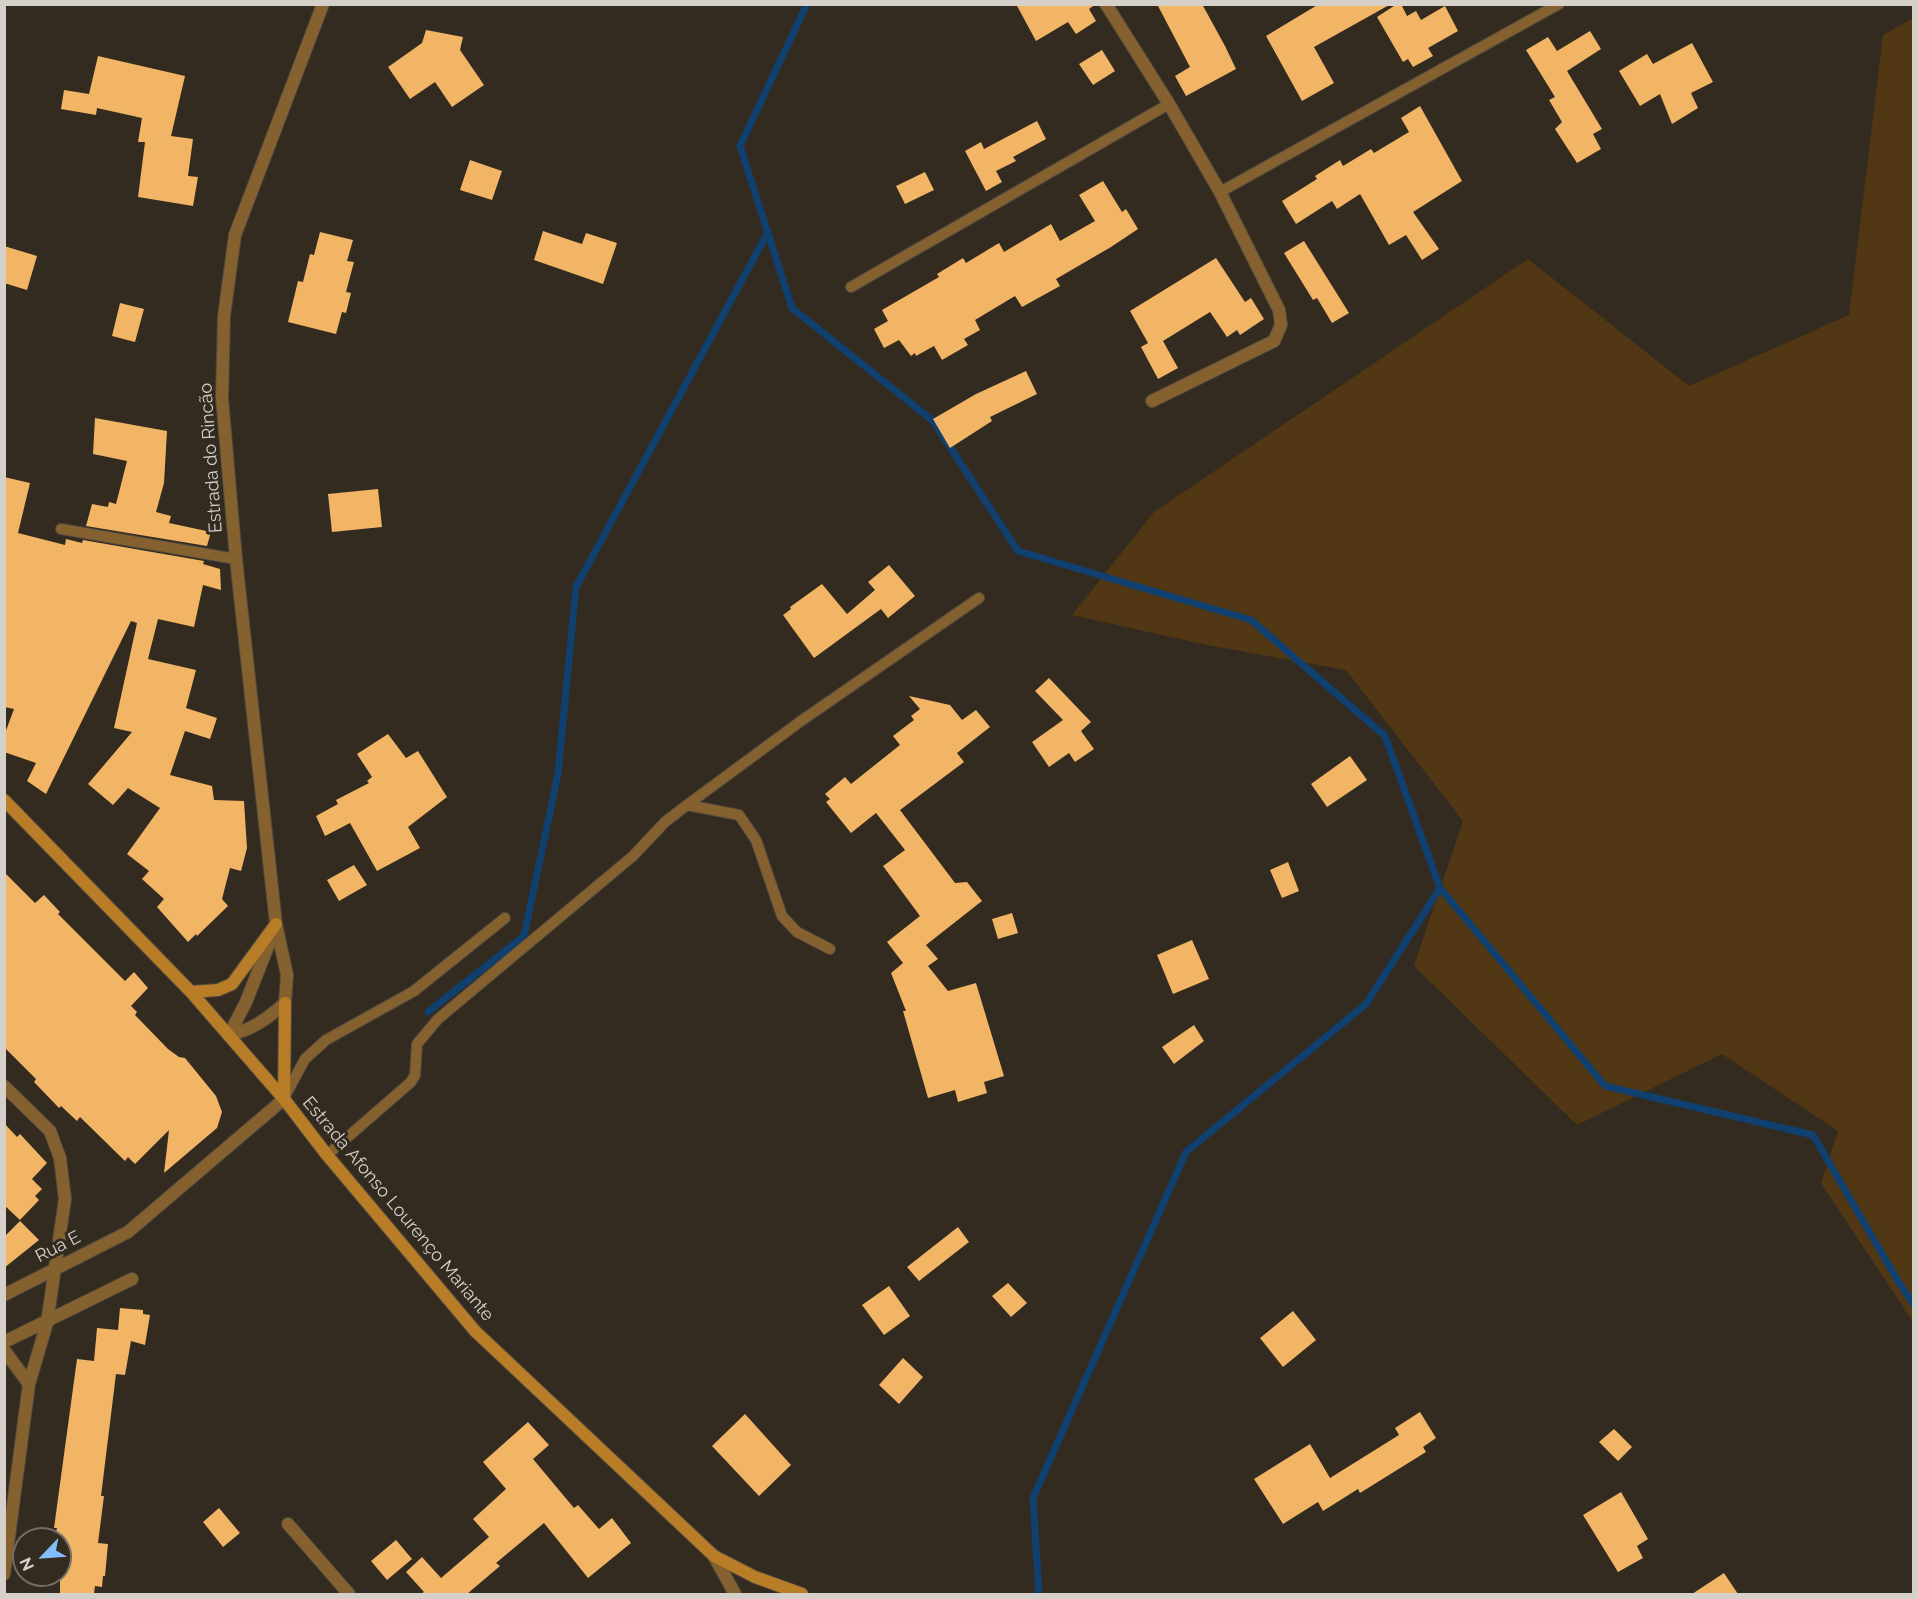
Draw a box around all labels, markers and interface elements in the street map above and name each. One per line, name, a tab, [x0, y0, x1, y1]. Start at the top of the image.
street label: Estrada do Rincão	[195, 382, 227, 534]
street label: Estrada Afonso Lourenço Mariante	[298, 1092, 498, 1326]
street label: Rua E	[32, 1227, 84, 1267]
north arrow	[12, 1527, 72, 1587]
text: N	[16, 1554, 38, 1574]

